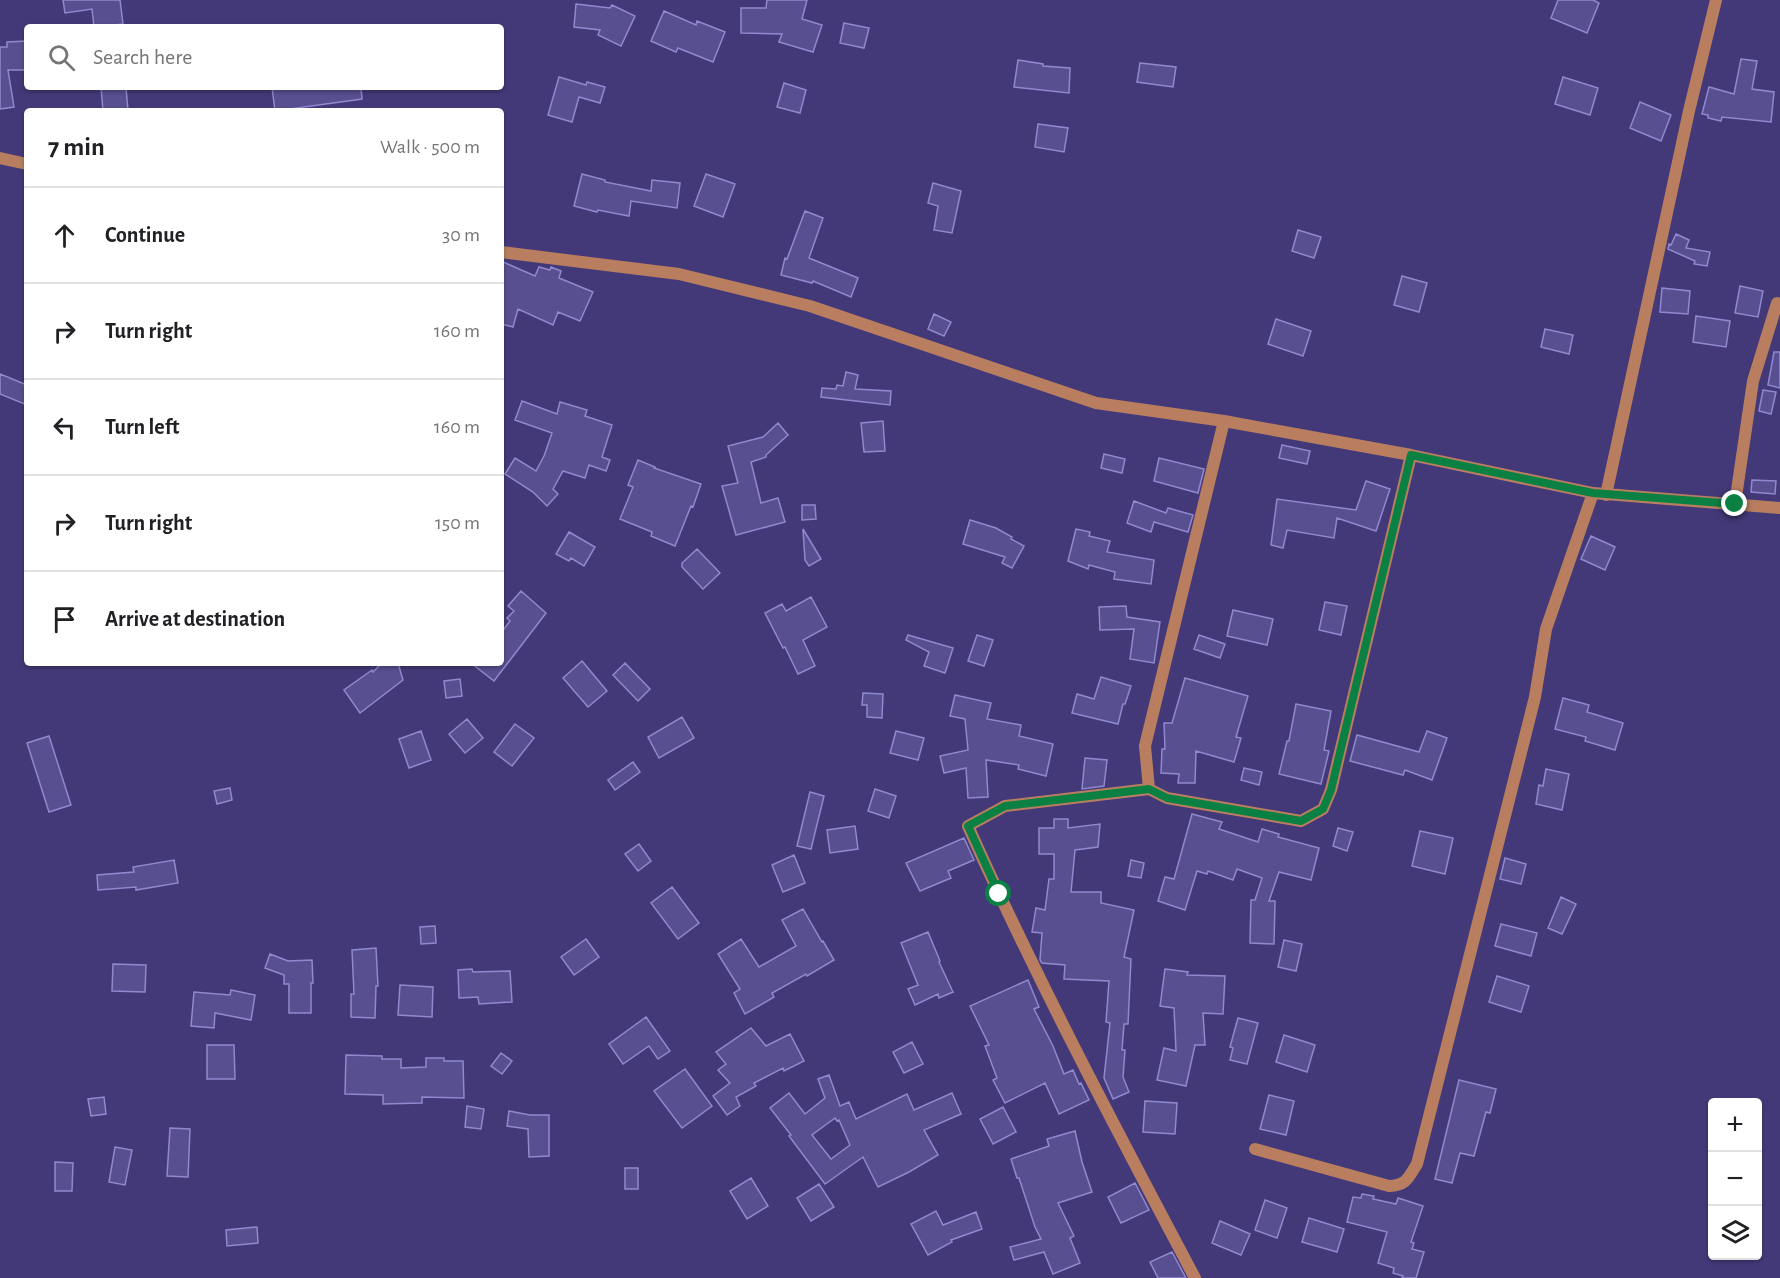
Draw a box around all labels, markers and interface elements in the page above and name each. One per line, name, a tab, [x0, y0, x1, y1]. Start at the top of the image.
search box	[24, 24, 504, 90]
icon: search	[45, 41, 78, 74]
text: Search here	[93, 46, 192, 68]
text: 7 min	[48, 134, 105, 160]
text: Walk · 500 m	[380, 137, 480, 157]
icon: ahead	[48, 219, 81, 252]
text: Continue	[105, 224, 185, 246]
text: 30 m	[442, 225, 480, 245]
icon: right	[48, 315, 81, 348]
text: Turn right	[105, 320, 192, 342]
text: 160 m	[434, 321, 480, 341]
icon: left	[48, 411, 81, 444]
text: Turn left	[105, 416, 179, 438]
text: 160 m	[434, 417, 480, 437]
route end	[1721, 490, 1747, 516]
icon: right	[48, 507, 81, 540]
text: Turn right	[105, 512, 192, 534]
text: 150 m	[435, 513, 480, 533]
icon: arrive	[48, 603, 81, 636]
text: Arrive at destination	[105, 608, 285, 630]
route start	[985, 880, 1011, 906]
map controls	[1708, 1098, 1762, 1260]
button: +	[1708, 1098, 1762, 1152]
button: −	[1708, 1152, 1762, 1206]
button: layers	[1708, 1206, 1762, 1260]

